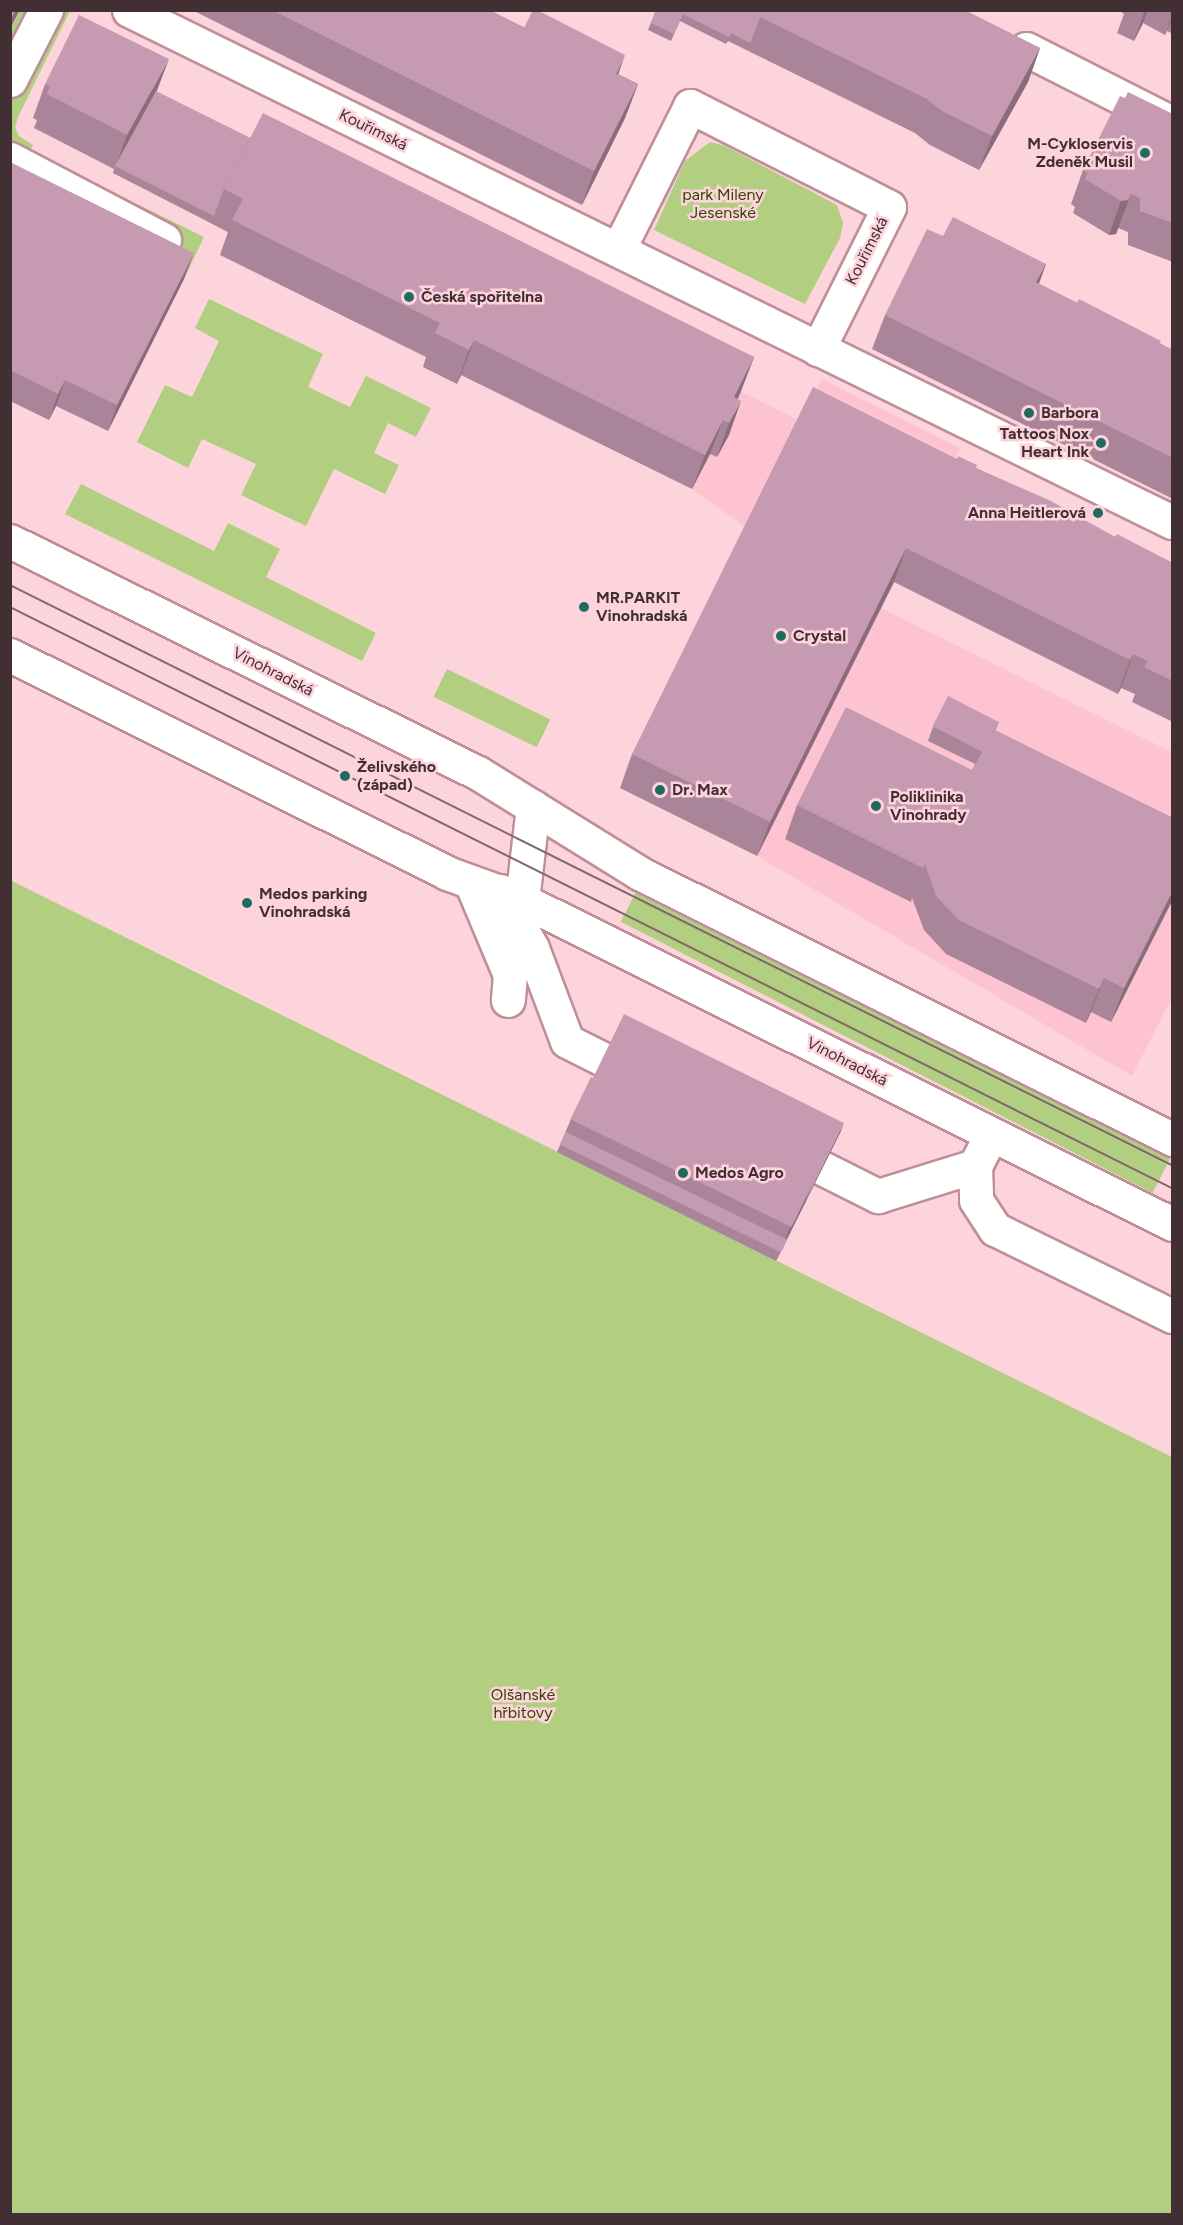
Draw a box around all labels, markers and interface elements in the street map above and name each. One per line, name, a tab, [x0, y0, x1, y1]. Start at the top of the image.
street label: Kouřimská	[336, 105, 410, 155]
place label: M-Cykloservis Zdeněk Musil	[1027, 134, 1133, 172]
marker: M-Cykloservis Zdeněk Musil	[1138, 146, 1152, 160]
park label: park Mileny Jesenské	[682, 185, 764, 223]
street label: Kouřimská	[842, 214, 892, 288]
place label: Česká spořitelna	[421, 287, 543, 307]
marker: Česká spořitelna	[402, 290, 416, 304]
place label: Barbora	[1041, 403, 1099, 423]
marker: Barbora	[1022, 406, 1036, 420]
place label: Tattoos Nox Heart Ink	[1000, 424, 1089, 462]
marker: Tattoos Nox Heart Ink	[1094, 436, 1108, 450]
place label: Anna Heitlerová	[968, 503, 1086, 523]
marker: Anna Heitlerová	[1091, 506, 1105, 520]
place label: MR.PARKIT Vinohradská	[596, 588, 687, 626]
marker: MR.PARKIT Vinohradská	[577, 600, 591, 614]
place label: Crystal	[793, 626, 846, 646]
marker: Crystal	[774, 629, 788, 643]
street label: Vinohradská	[229, 643, 317, 701]
place label: Želivského (západ)	[357, 757, 436, 795]
marker: Želivského (západ)	[338, 769, 352, 783]
place label: Dr. Max	[672, 780, 728, 800]
marker: Dr. Max	[653, 783, 667, 797]
place label: Poliklinika Vinohrady	[890, 787, 967, 825]
marker: Poliklinika Vinohrady	[867, 797, 885, 815]
place label: Medos parking Vinohradská	[259, 884, 367, 922]
marker: Medos parking Vinohradská	[240, 896, 254, 910]
street label: Vinohradská	[803, 1033, 891, 1091]
place label: Medos Agro	[695, 1163, 784, 1183]
marker: Medos Agro	[676, 1166, 690, 1180]
park label: Olšanské hřbitovy	[491, 1685, 555, 1723]

